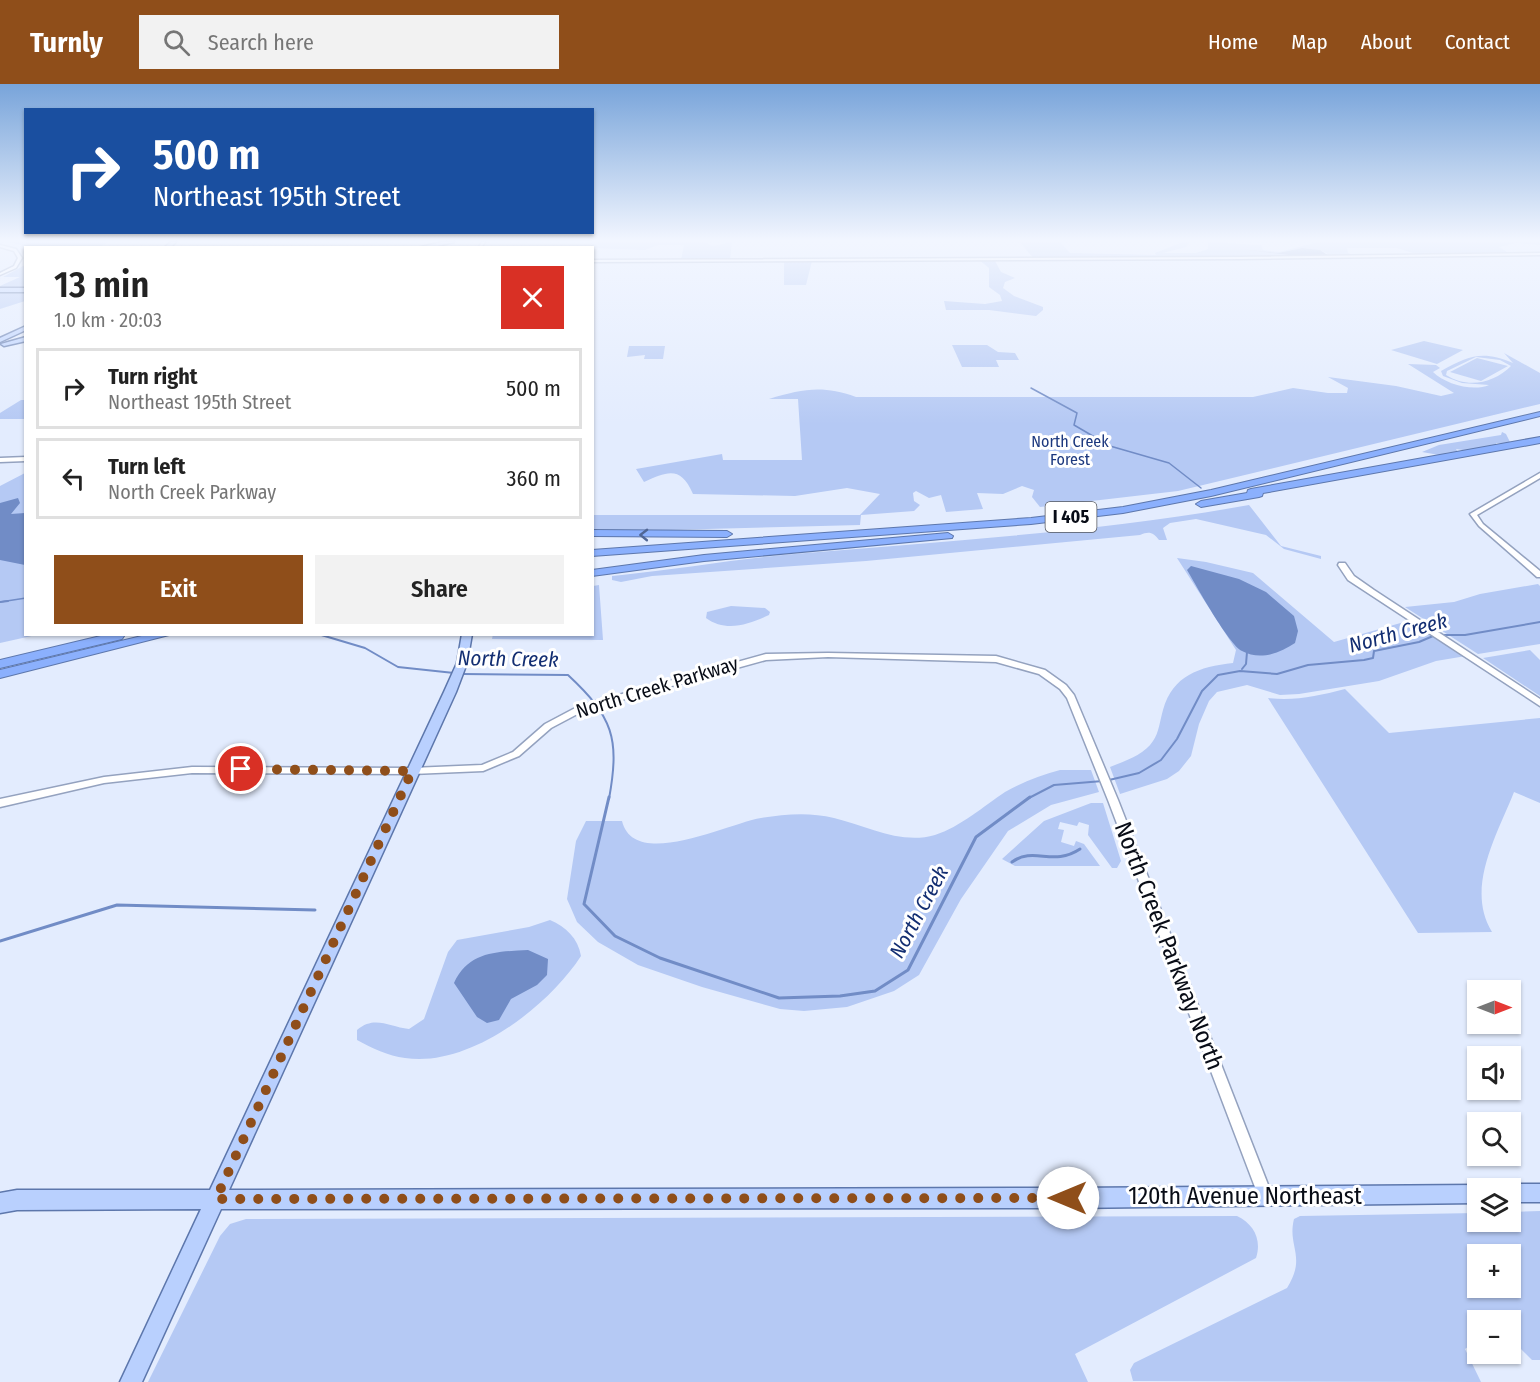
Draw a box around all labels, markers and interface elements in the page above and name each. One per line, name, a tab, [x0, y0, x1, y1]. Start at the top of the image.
search box	[139, 15, 559, 69]
text: Turnly	[30, 26, 103, 59]
icon: search	[160, 26, 193, 59]
text: Search here	[208, 29, 314, 56]
text: Home	[1208, 29, 1258, 55]
text: Map	[1291, 29, 1328, 55]
text: About	[1361, 29, 1412, 55]
text: Contact	[1445, 29, 1510, 55]
text: 500 m	[153, 130, 260, 180]
icon: right	[54, 132, 132, 210]
text: Northeast 195th Street	[153, 181, 401, 213]
text: 13 min	[54, 263, 149, 307]
button: close	[501, 266, 564, 329]
text: 1.0 km · 20:03	[54, 308, 162, 332]
text: Turn right	[108, 363, 197, 390]
icon: right	[57, 372, 90, 405]
text: 500 m	[506, 375, 561, 402]
text: Northeast 195th Street	[108, 390, 291, 414]
park label: North Creek Forest	[1031, 432, 1109, 469]
text: Turn left	[108, 453, 186, 480]
icon: left	[57, 462, 90, 495]
text: 360 m	[507, 465, 561, 492]
text: North Creek Parkway	[108, 480, 276, 504]
road number: I 405	[1046, 502, 1096, 532]
one-way arrow	[639, 529, 648, 541]
button: Exit	[54, 555, 303, 624]
button: Share	[315, 555, 564, 624]
water label: North Creek	[1346, 607, 1450, 659]
water label: North Creek	[457, 645, 559, 673]
street label: North Creek Parkway	[573, 651, 741, 723]
pin	[215, 743, 266, 794]
icon: arrive	[224, 752, 257, 785]
street label: North Creek Parkway North	[1109, 818, 1229, 1074]
water label: North Creek	[884, 861, 954, 963]
north arrow	[1467, 980, 1521, 1034]
map controls	[1467, 980, 1521, 1364]
button: sound	[1467, 1046, 1521, 1100]
button: search	[1467, 1112, 1521, 1166]
position arrow	[1036, 1166, 1100, 1230]
button: layers	[1467, 1178, 1521, 1232]
street label: 120th Avenue Northeast	[1128, 1182, 1362, 1210]
button: +	[1467, 1244, 1521, 1298]
button: −	[1467, 1310, 1521, 1364]

